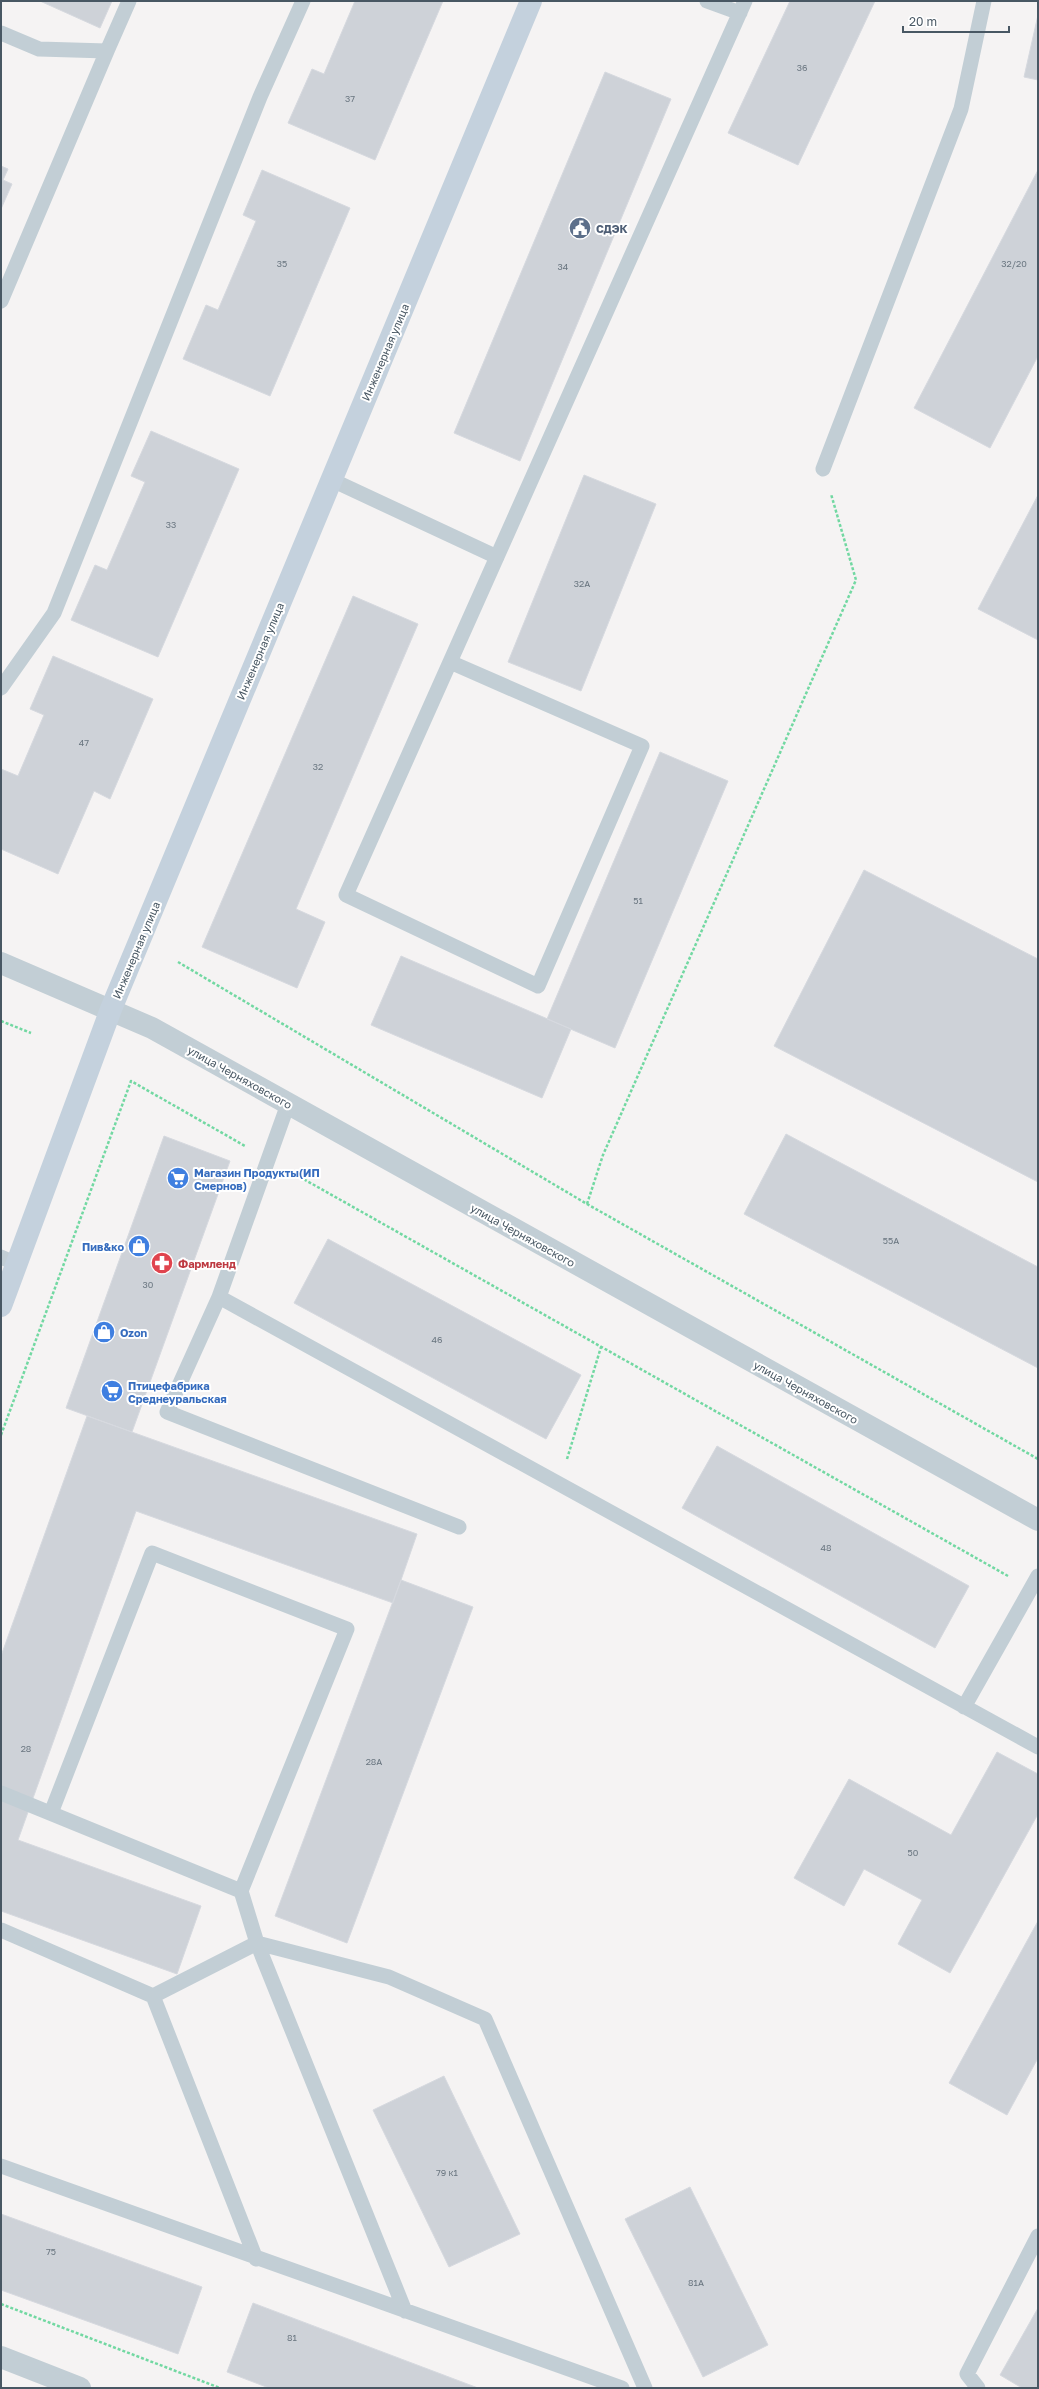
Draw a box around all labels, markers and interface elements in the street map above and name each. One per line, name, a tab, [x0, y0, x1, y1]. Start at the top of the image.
scale bar	[903, 8, 1009, 34]
text: 20 m	[909, 14, 937, 29]
house number: 36	[797, 62, 807, 73]
house number: 37	[345, 93, 355, 104]
public building icon: СДЭК	[567, 215, 593, 241]
place label: СДЭК	[596, 222, 628, 235]
house number: 35	[277, 258, 287, 269]
house number: 32/20	[1001, 258, 1027, 269]
house number: 34	[558, 261, 569, 272]
street label: Инженерная улица	[359, 302, 411, 402]
house number: 33	[166, 519, 176, 530]
house number: 32А	[574, 578, 590, 589]
street label: Инженерная улица	[234, 601, 286, 701]
house number: 47	[79, 737, 89, 748]
house number: 32	[313, 761, 323, 772]
house number: 51	[633, 895, 643, 906]
street label: Инженерная улица	[110, 900, 162, 1000]
street label: улица Черняховского	[186, 1043, 295, 1111]
supermarket icon: Магазин Продукты(ИП Смернов)	[165, 1165, 191, 1191]
place label: Магазин Продукты(ИП Смернов)	[194, 1166, 320, 1192]
street label: улица Черняховского	[469, 1201, 578, 1269]
shop icon: Пив&ко	[126, 1233, 152, 1259]
house number: 55А	[883, 1235, 899, 1246]
place label: Пив&ко	[82, 1240, 124, 1253]
pharmacy icon: Фармленд	[149, 1250, 175, 1276]
place label: Фармленд	[178, 1257, 236, 1270]
house number: 30	[143, 1279, 154, 1290]
shop icon: Ozon	[91, 1319, 117, 1345]
place label: Ozon	[120, 1326, 148, 1339]
house number: 46	[432, 1334, 442, 1345]
street label: улица Черняховского	[752, 1358, 861, 1426]
supermarket icon: Птицефабрика Среднеуральская	[99, 1378, 125, 1404]
place label: Птицефабрика Среднеуральская	[128, 1379, 227, 1405]
house number: 48	[821, 1542, 831, 1553]
house number: 28	[21, 1743, 31, 1754]
house number: 28А	[366, 1756, 382, 1767]
house number: 50	[908, 1847, 919, 1858]
house number: 79 к1	[436, 2167, 459, 2178]
house number: 75	[46, 2246, 56, 2257]
house number: 81А	[688, 2277, 704, 2288]
house number: 81	[287, 2332, 298, 2343]

